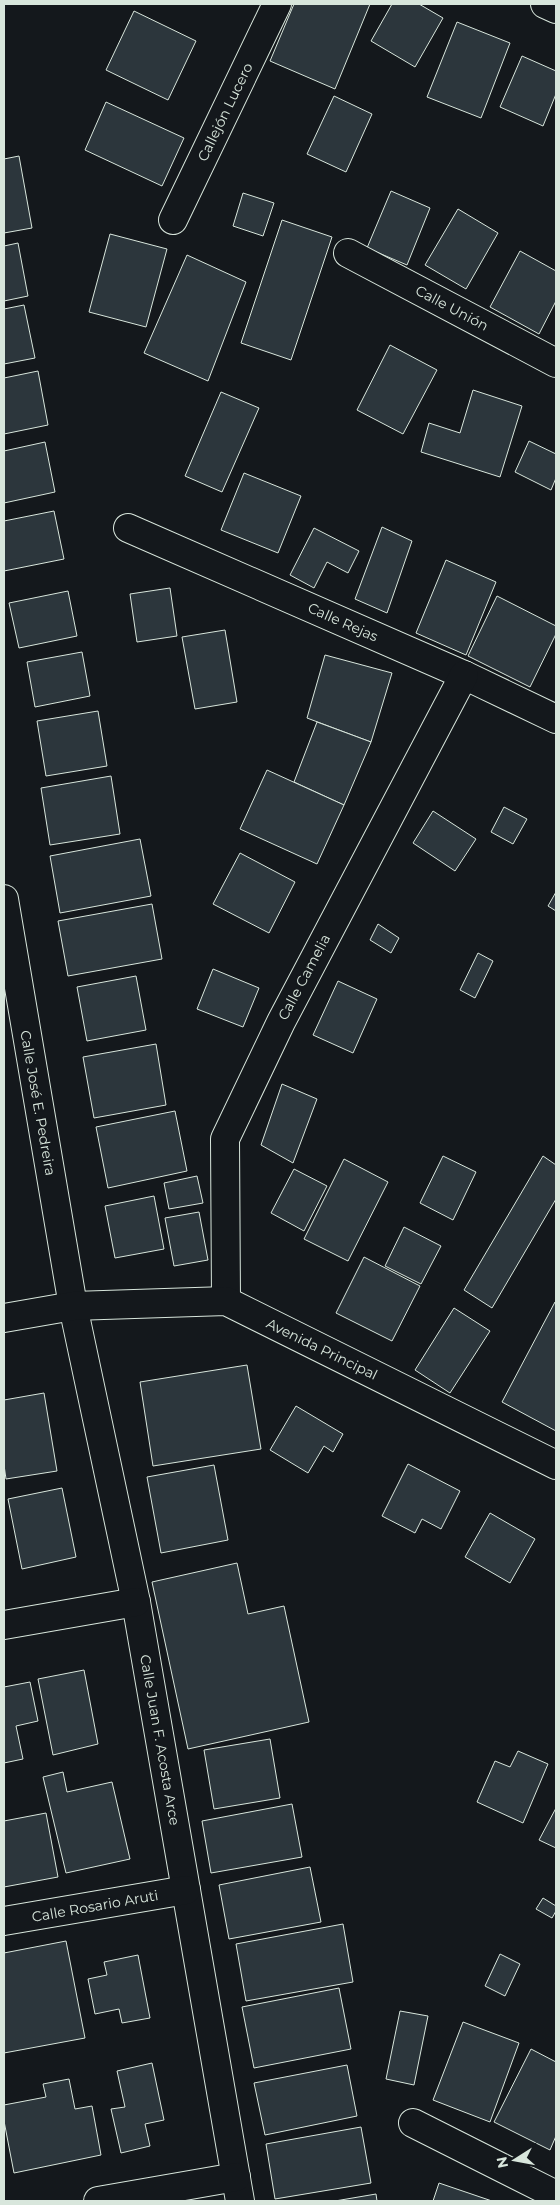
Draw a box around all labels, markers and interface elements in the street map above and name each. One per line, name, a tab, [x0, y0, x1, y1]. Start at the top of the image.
street label: Callejón Lucero	[193, 59, 257, 164]
street label: Calle Unión	[412, 281, 492, 335]
street label: Calle Rejas	[305, 598, 381, 646]
street label: Calle Camelia	[274, 931, 334, 1023]
street label: Calle José E. Pedreira	[16, 1029, 60, 1177]
street label: Avenida Principal	[263, 1314, 381, 1384]
street label: Calle Juan F. Acosta Arce	[136, 1653, 184, 1827]
street label: Calle Rosario Aruti	[30, 1886, 160, 1926]
north arrow	[490, 2135, 540, 2185]
text: N	[492, 2155, 512, 2170]

